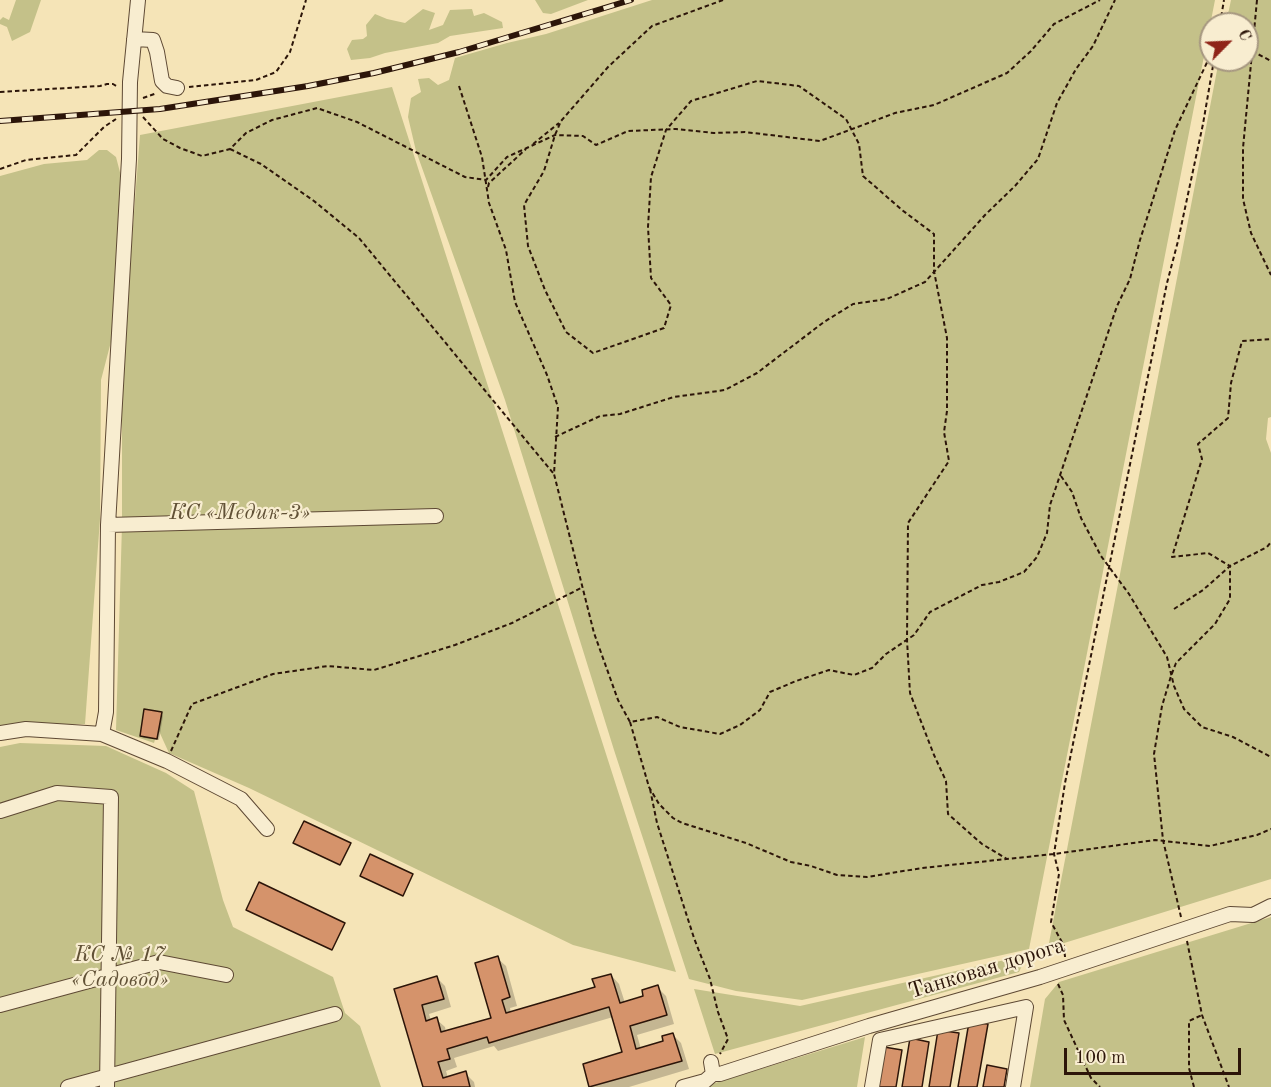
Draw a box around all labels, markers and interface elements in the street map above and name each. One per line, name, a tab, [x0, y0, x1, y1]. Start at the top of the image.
north arrow	[1199, 12, 1259, 72]
text: С	[1234, 27, 1253, 44]
park label: КС «Медик-3»	[170, 500, 310, 526]
street label: Танковая дорога	[906, 933, 1068, 1005]
park label: КС № 17 «Садовод»	[71, 942, 169, 993]
scale bar	[1067, 1036, 1244, 1074]
text: 100 m	[1075, 1049, 1126, 1067]

